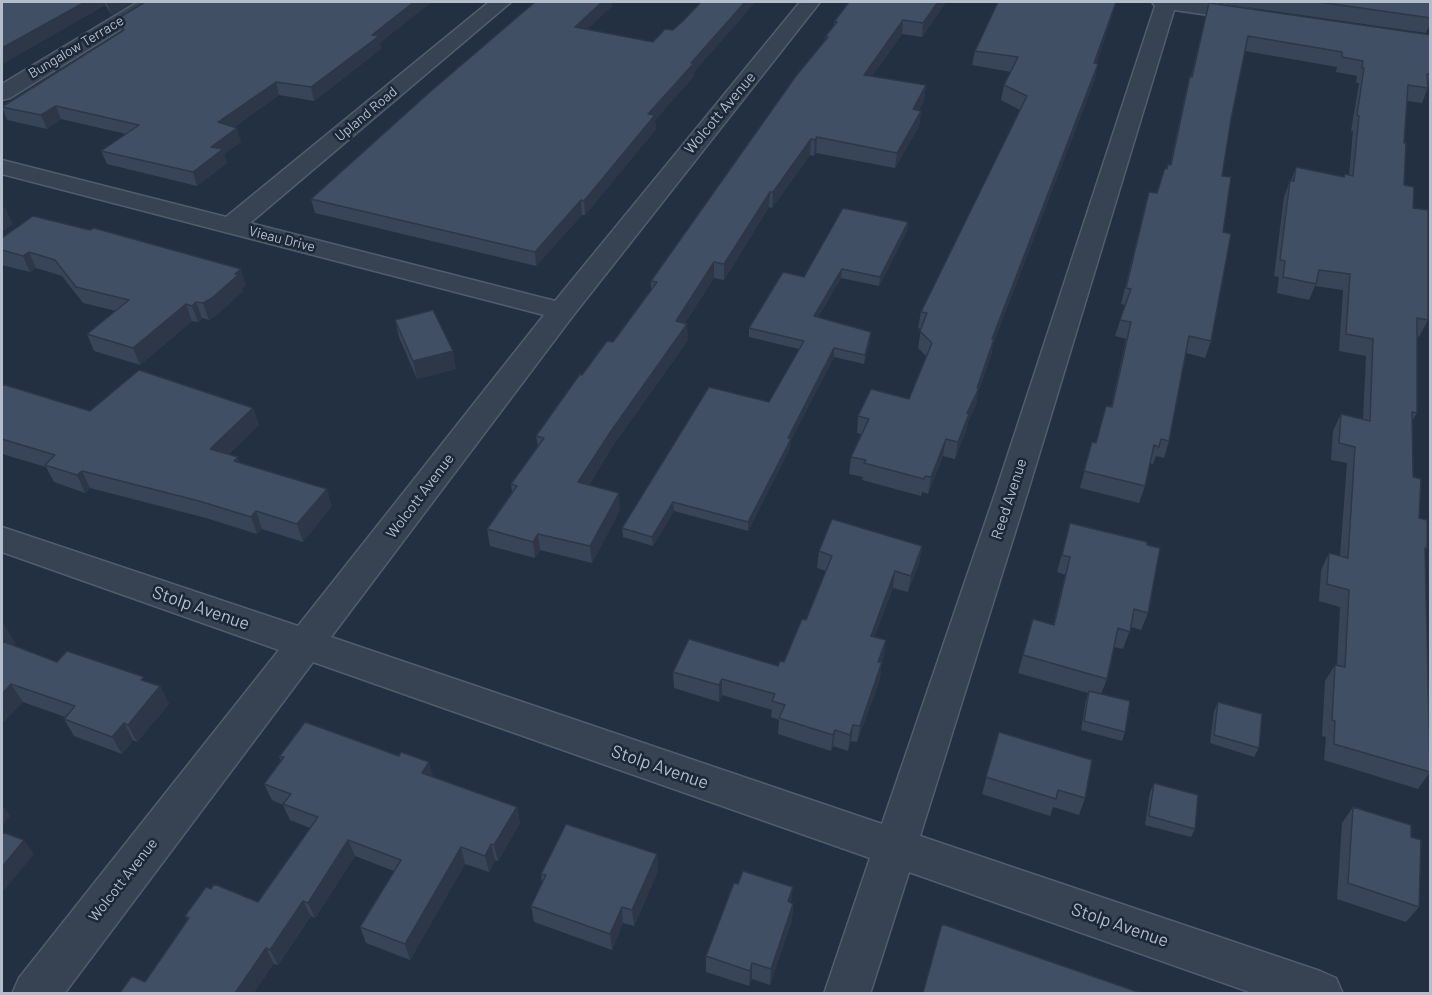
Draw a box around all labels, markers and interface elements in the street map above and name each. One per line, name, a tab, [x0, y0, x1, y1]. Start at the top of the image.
street label: Bungalow Terrace	[25, 12, 127, 82]
street label: Wolcott Avenue	[680, 68, 760, 158]
street label: Upland Road	[331, 83, 401, 145]
street label: Vieau Drive	[247, 223, 317, 255]
street label: Wolcott Avenue	[382, 450, 458, 542]
street label: Reed Avenue	[987, 456, 1031, 542]
street label: Stolp Avenue	[150, 581, 252, 635]
street label: Stolp Avenue	[609, 740, 711, 794]
street label: Wolcott Avenue	[85, 834, 161, 926]
street label: Stolp Avenue	[1069, 898, 1171, 952]

